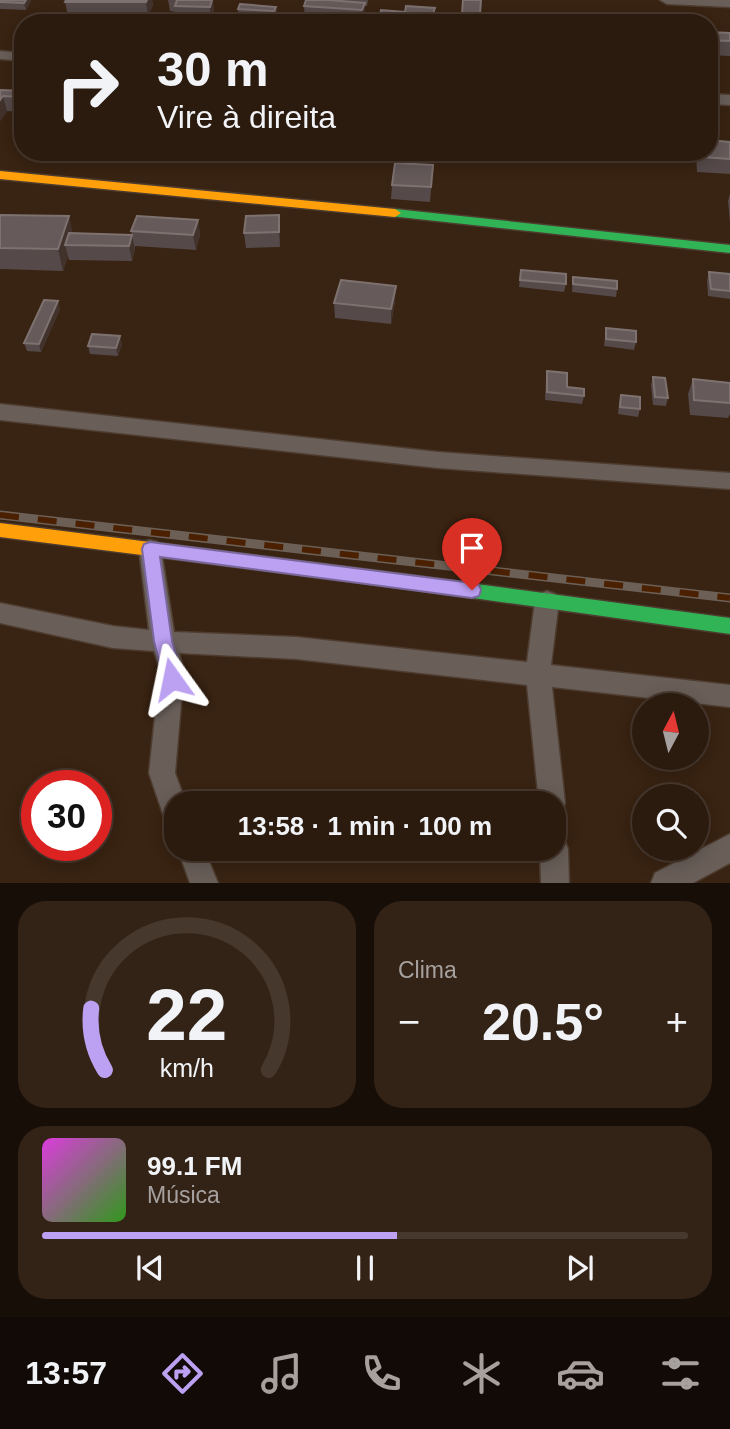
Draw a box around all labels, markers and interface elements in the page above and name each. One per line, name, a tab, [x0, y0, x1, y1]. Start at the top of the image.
icon: right	[42, 42, 133, 133]
text: 30 m	[157, 42, 269, 96]
text: Vire à direita	[157, 99, 336, 135]
pin	[442, 518, 502, 590]
icon: arrive	[453, 529, 491, 567]
position arrow	[135, 642, 209, 716]
north arrow	[632, 693, 709, 770]
map controls	[632, 693, 709, 861]
speed limit sign: 30	[21, 770, 112, 861]
button: search	[632, 784, 709, 861]
text: 13:58 · 1 min · 100 m	[238, 811, 492, 841]
text: Clima	[398, 957, 457, 983]
text: 22	[147, 975, 227, 1056]
text: 20.5°	[482, 993, 604, 1051]
text: −	[398, 1001, 420, 1043]
text: +	[666, 1001, 688, 1043]
text: km/h	[160, 1054, 214, 1082]
text: 99.1 FM	[147, 1151, 242, 1181]
text: Música	[147, 1182, 220, 1208]
icon: previous	[131, 1249, 169, 1287]
icon: pause	[346, 1249, 384, 1287]
icon: next	[561, 1249, 599, 1287]
icon: directions	[158, 1349, 207, 1398]
icon: music	[257, 1349, 306, 1398]
icon: phone	[357, 1349, 406, 1398]
icon: climate	[457, 1349, 506, 1398]
icon: car	[556, 1349, 605, 1398]
icon: filters	[656, 1349, 705, 1398]
text: 13:57	[25, 1355, 107, 1391]

